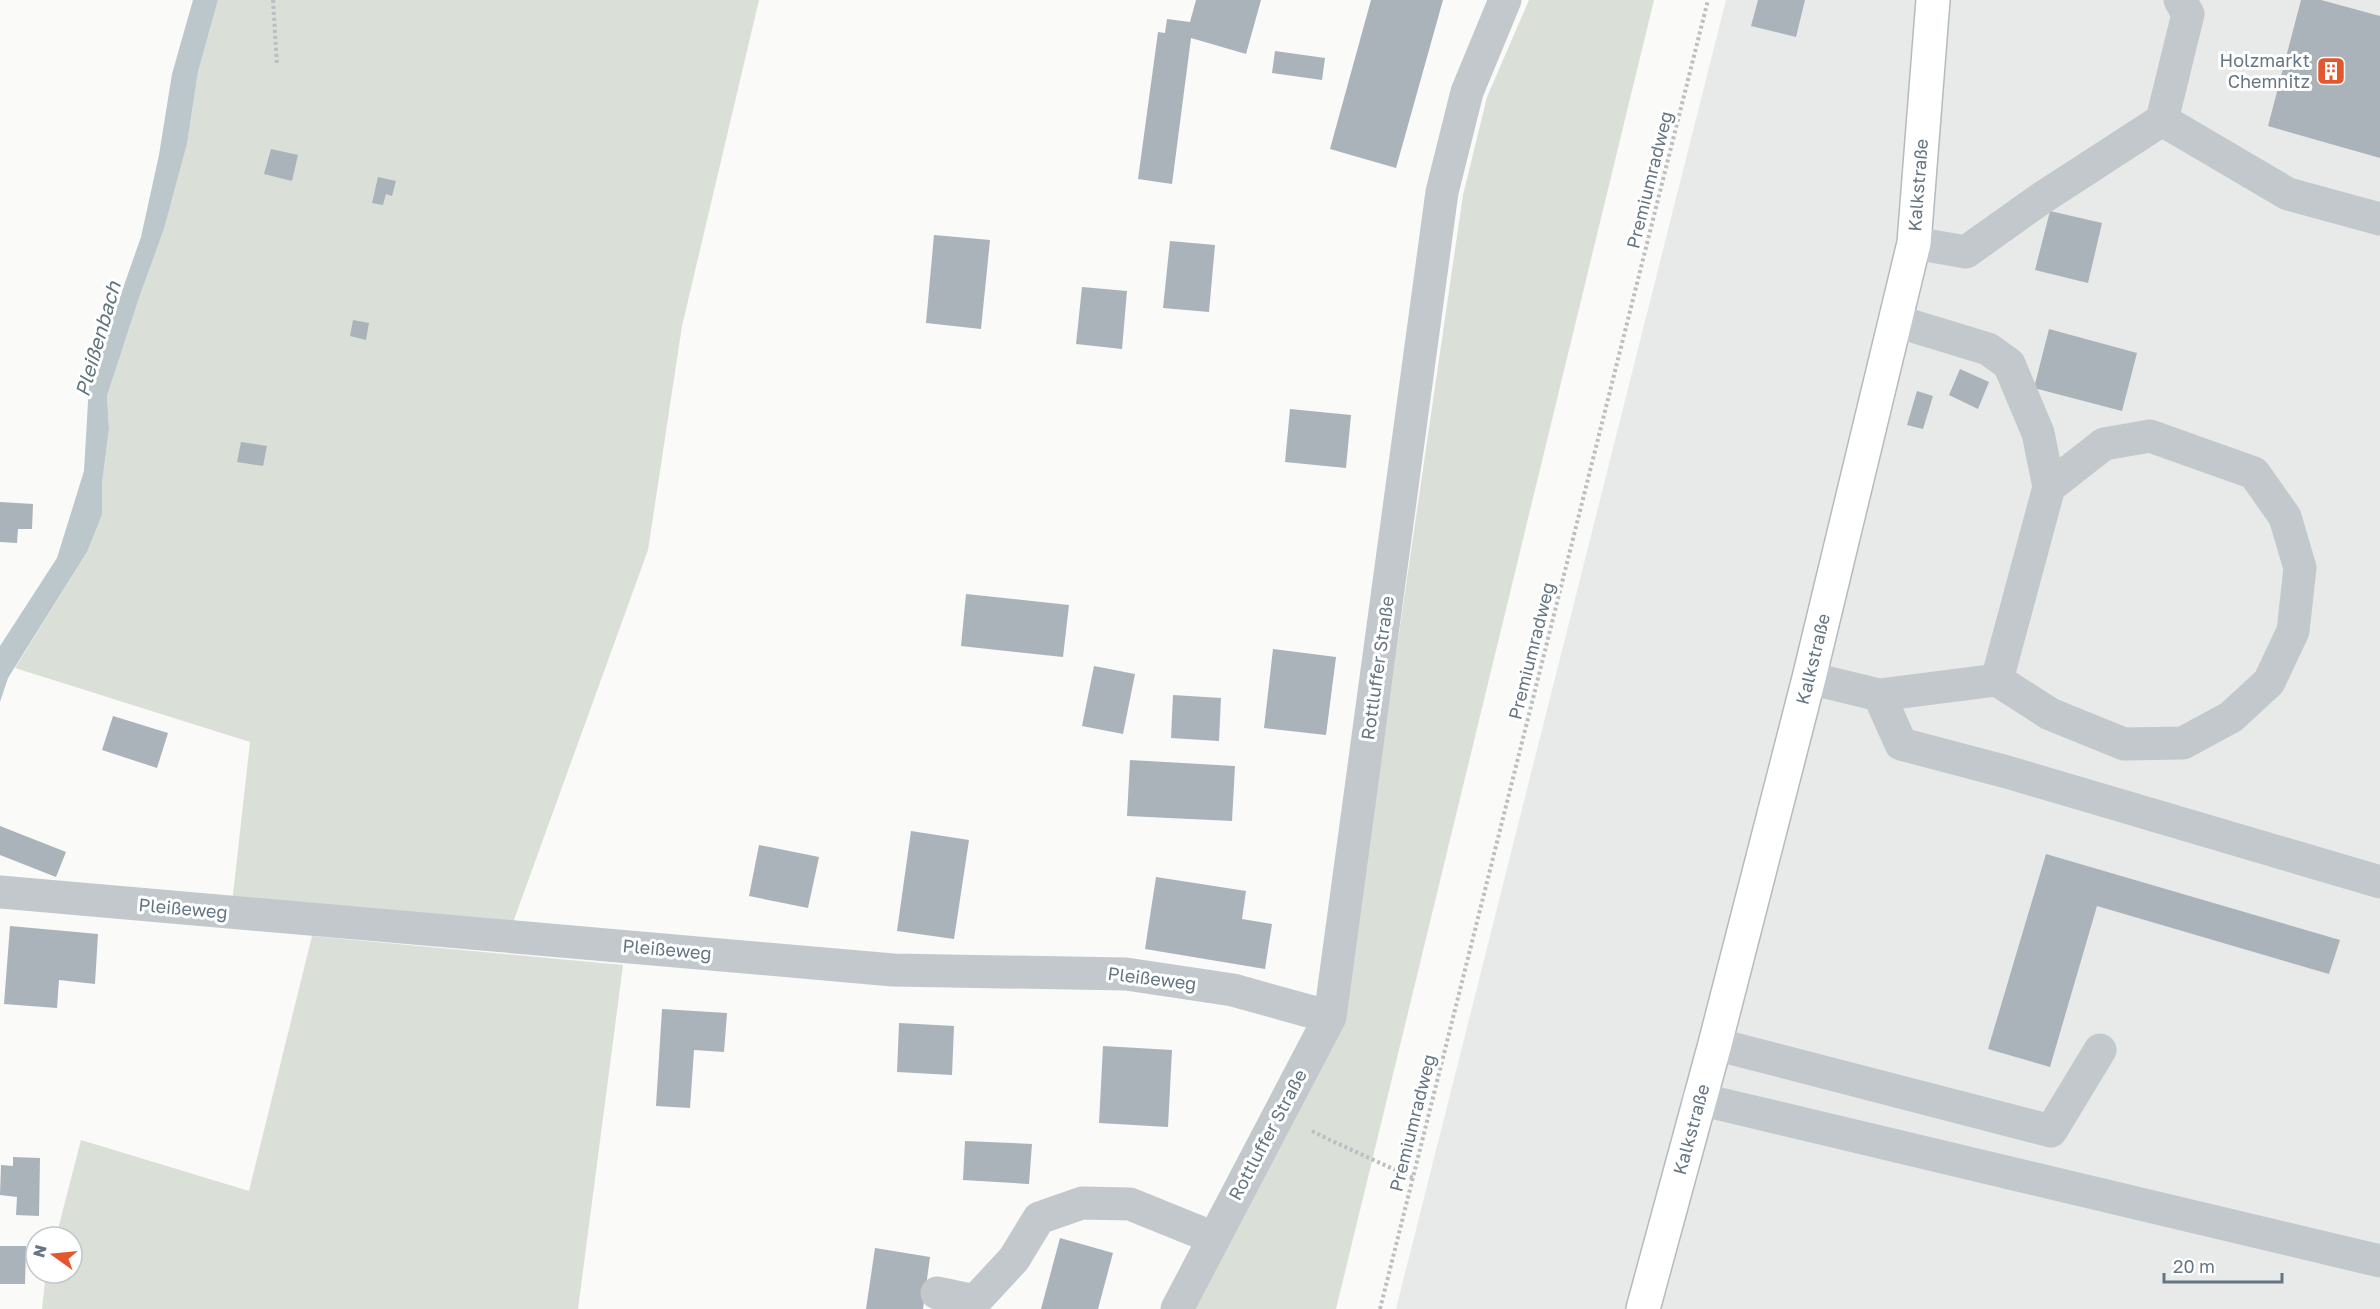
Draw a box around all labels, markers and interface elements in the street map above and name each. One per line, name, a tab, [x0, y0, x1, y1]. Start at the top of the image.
place label: Holzmarkt Chemnitz	[2220, 49, 2310, 92]
building icon: Holzmarkt Chemnitz	[2315, 55, 2347, 87]
street label: Premiumradweg	[1621, 109, 1677, 251]
street label: Kalkstraße	[1903, 138, 1932, 232]
water label: Pleißenbach	[69, 278, 125, 399]
street label: Premiumradweg	[1503, 580, 1559, 722]
street label: Rottluffer Straße	[1356, 594, 1398, 741]
street label: Kalkstraße	[1791, 611, 1834, 707]
street label: Pleißeweg	[138, 893, 229, 923]
street label: Pleißeweg	[622, 934, 713, 964]
street label: Pleißeweg	[1106, 962, 1198, 994]
street label: Premiumradweg	[1384, 1052, 1440, 1194]
street label: Rottluffer Straße	[1223, 1065, 1311, 1204]
street label: Kalkstraße	[1668, 1081, 1714, 1177]
north arrow	[24, 1225, 84, 1285]
text: N	[28, 1243, 51, 1260]
scale bar	[2164, 1246, 2282, 1284]
text: 20 m	[2173, 1255, 2215, 1277]

